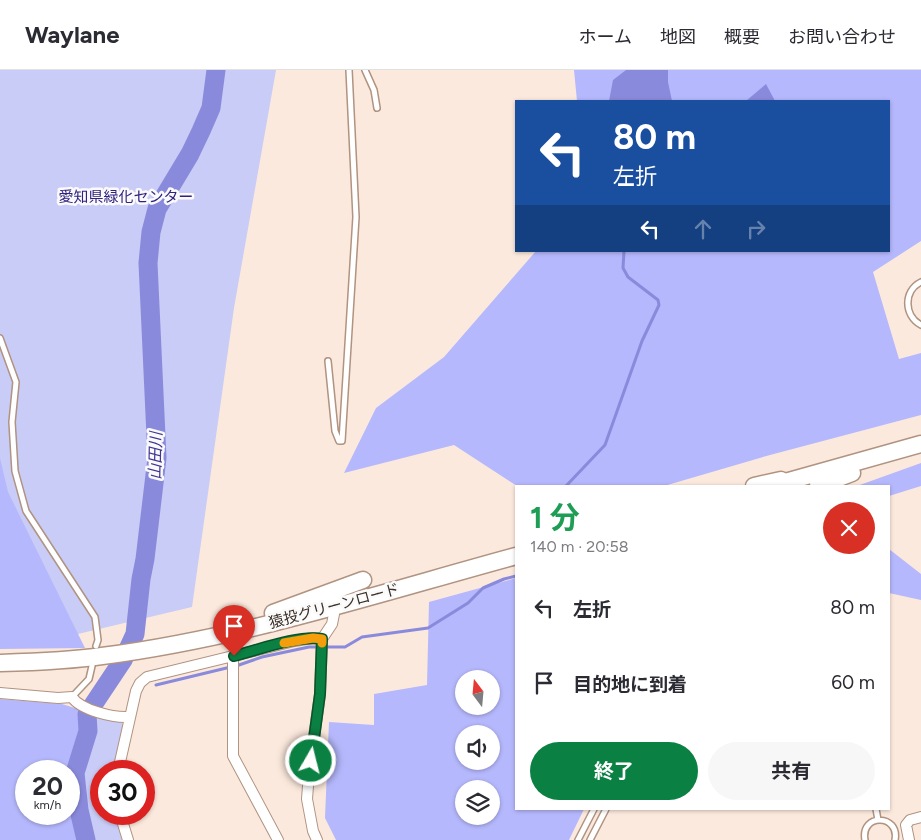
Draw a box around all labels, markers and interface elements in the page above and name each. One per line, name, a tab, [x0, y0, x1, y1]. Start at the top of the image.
text: Waylane	[25, 20, 120, 49]
text: ホーム	[579, 26, 632, 48]
text: 地図	[660, 26, 696, 48]
text: 概要	[724, 26, 760, 48]
text: お問い合わせ	[788, 26, 896, 48]
text: 80 m	[613, 116, 696, 158]
icon: left	[530, 120, 595, 185]
text: 左折	[613, 163, 657, 190]
park label: 愛知県緑化センター	[58, 188, 194, 206]
icon: left	[636, 215, 664, 243]
icon: ahead	[689, 215, 717, 243]
icon: right	[742, 215, 770, 243]
water label: 山田川	[146, 430, 165, 480]
text: 1 分	[530, 499, 580, 536]
button: close	[823, 502, 875, 554]
text: 140 m · 20:58	[530, 537, 629, 556]
street label: 猿投グリーンロード	[267, 580, 401, 632]
icon: left	[530, 594, 558, 622]
text: 80 m	[830, 596, 875, 619]
text: 左折	[573, 598, 611, 621]
pin	[213, 605, 255, 656]
icon: arrive	[220, 612, 248, 640]
icon: arrive	[530, 669, 558, 697]
north arrow	[455, 670, 500, 715]
map controls	[455, 670, 500, 825]
text: 60 m	[831, 671, 875, 694]
text: 目的地に到着	[573, 673, 687, 696]
button: sound	[455, 725, 500, 770]
position arrow	[284, 734, 336, 786]
button: 終了	[530, 742, 698, 800]
button: 共有	[708, 742, 875, 800]
speed limit sign: 30	[90, 760, 155, 825]
text: 20	[32, 771, 63, 801]
button: layers	[455, 780, 500, 825]
text: km/h	[34, 798, 61, 812]

